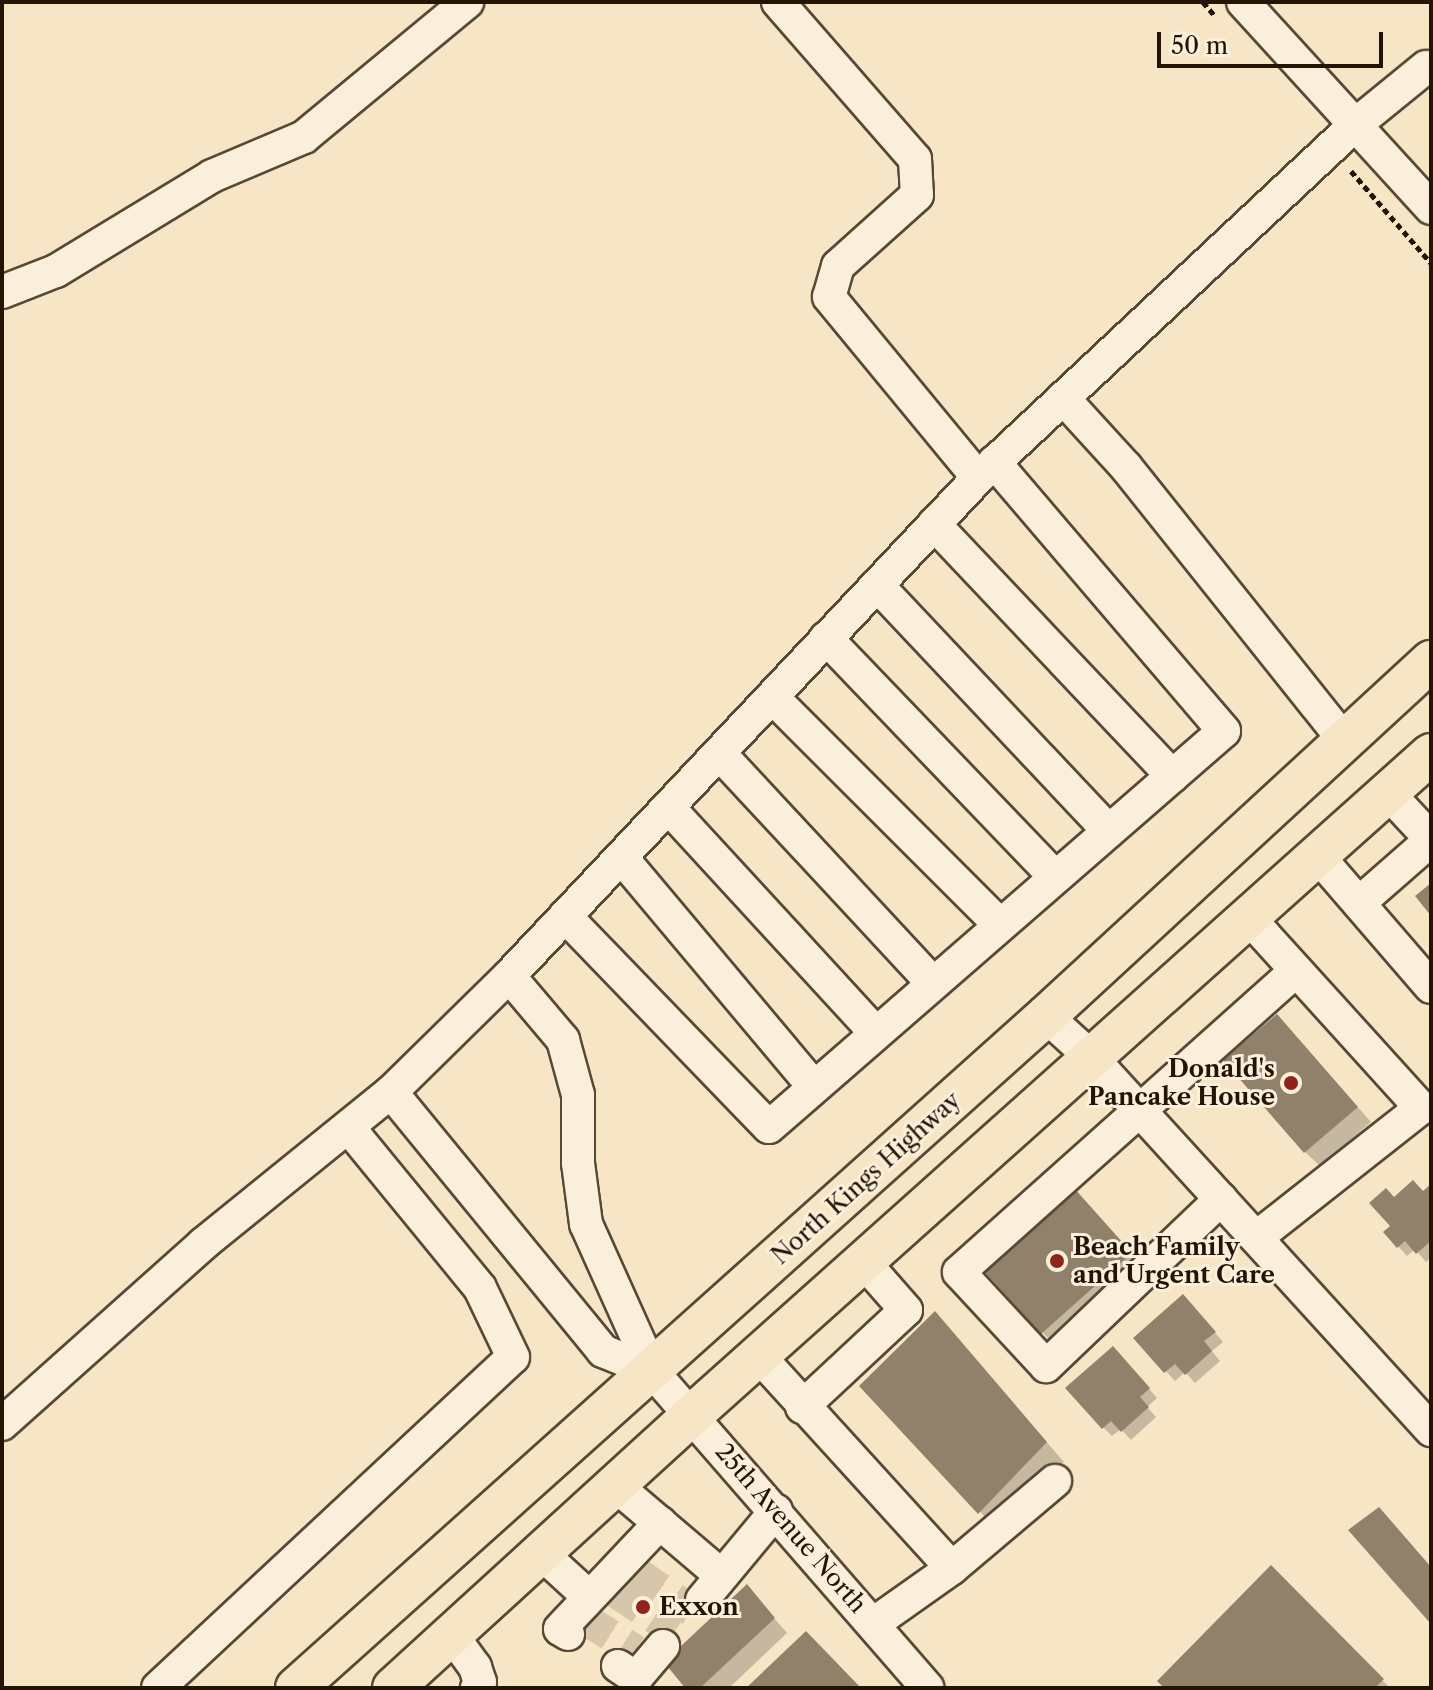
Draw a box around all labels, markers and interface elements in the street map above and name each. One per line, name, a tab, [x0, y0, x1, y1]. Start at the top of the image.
scale bar	[1161, 16, 1387, 66]
text: 50 m	[1171, 31, 1228, 60]
place label: Donald's Pancake House	[1088, 1055, 1275, 1111]
marker: Donald's Pancake House	[1282, 1074, 1300, 1092]
street label: North Kings Highway	[766, 1086, 966, 1270]
place label: Beach Family and Urgent Care	[1073, 1233, 1275, 1289]
marker: Beach Family and Urgent Care	[1048, 1252, 1066, 1270]
street label: 25th Avenue North	[709, 1437, 873, 1619]
place label: Exxon	[659, 1593, 739, 1621]
marker: Exxon	[634, 1598, 652, 1616]

